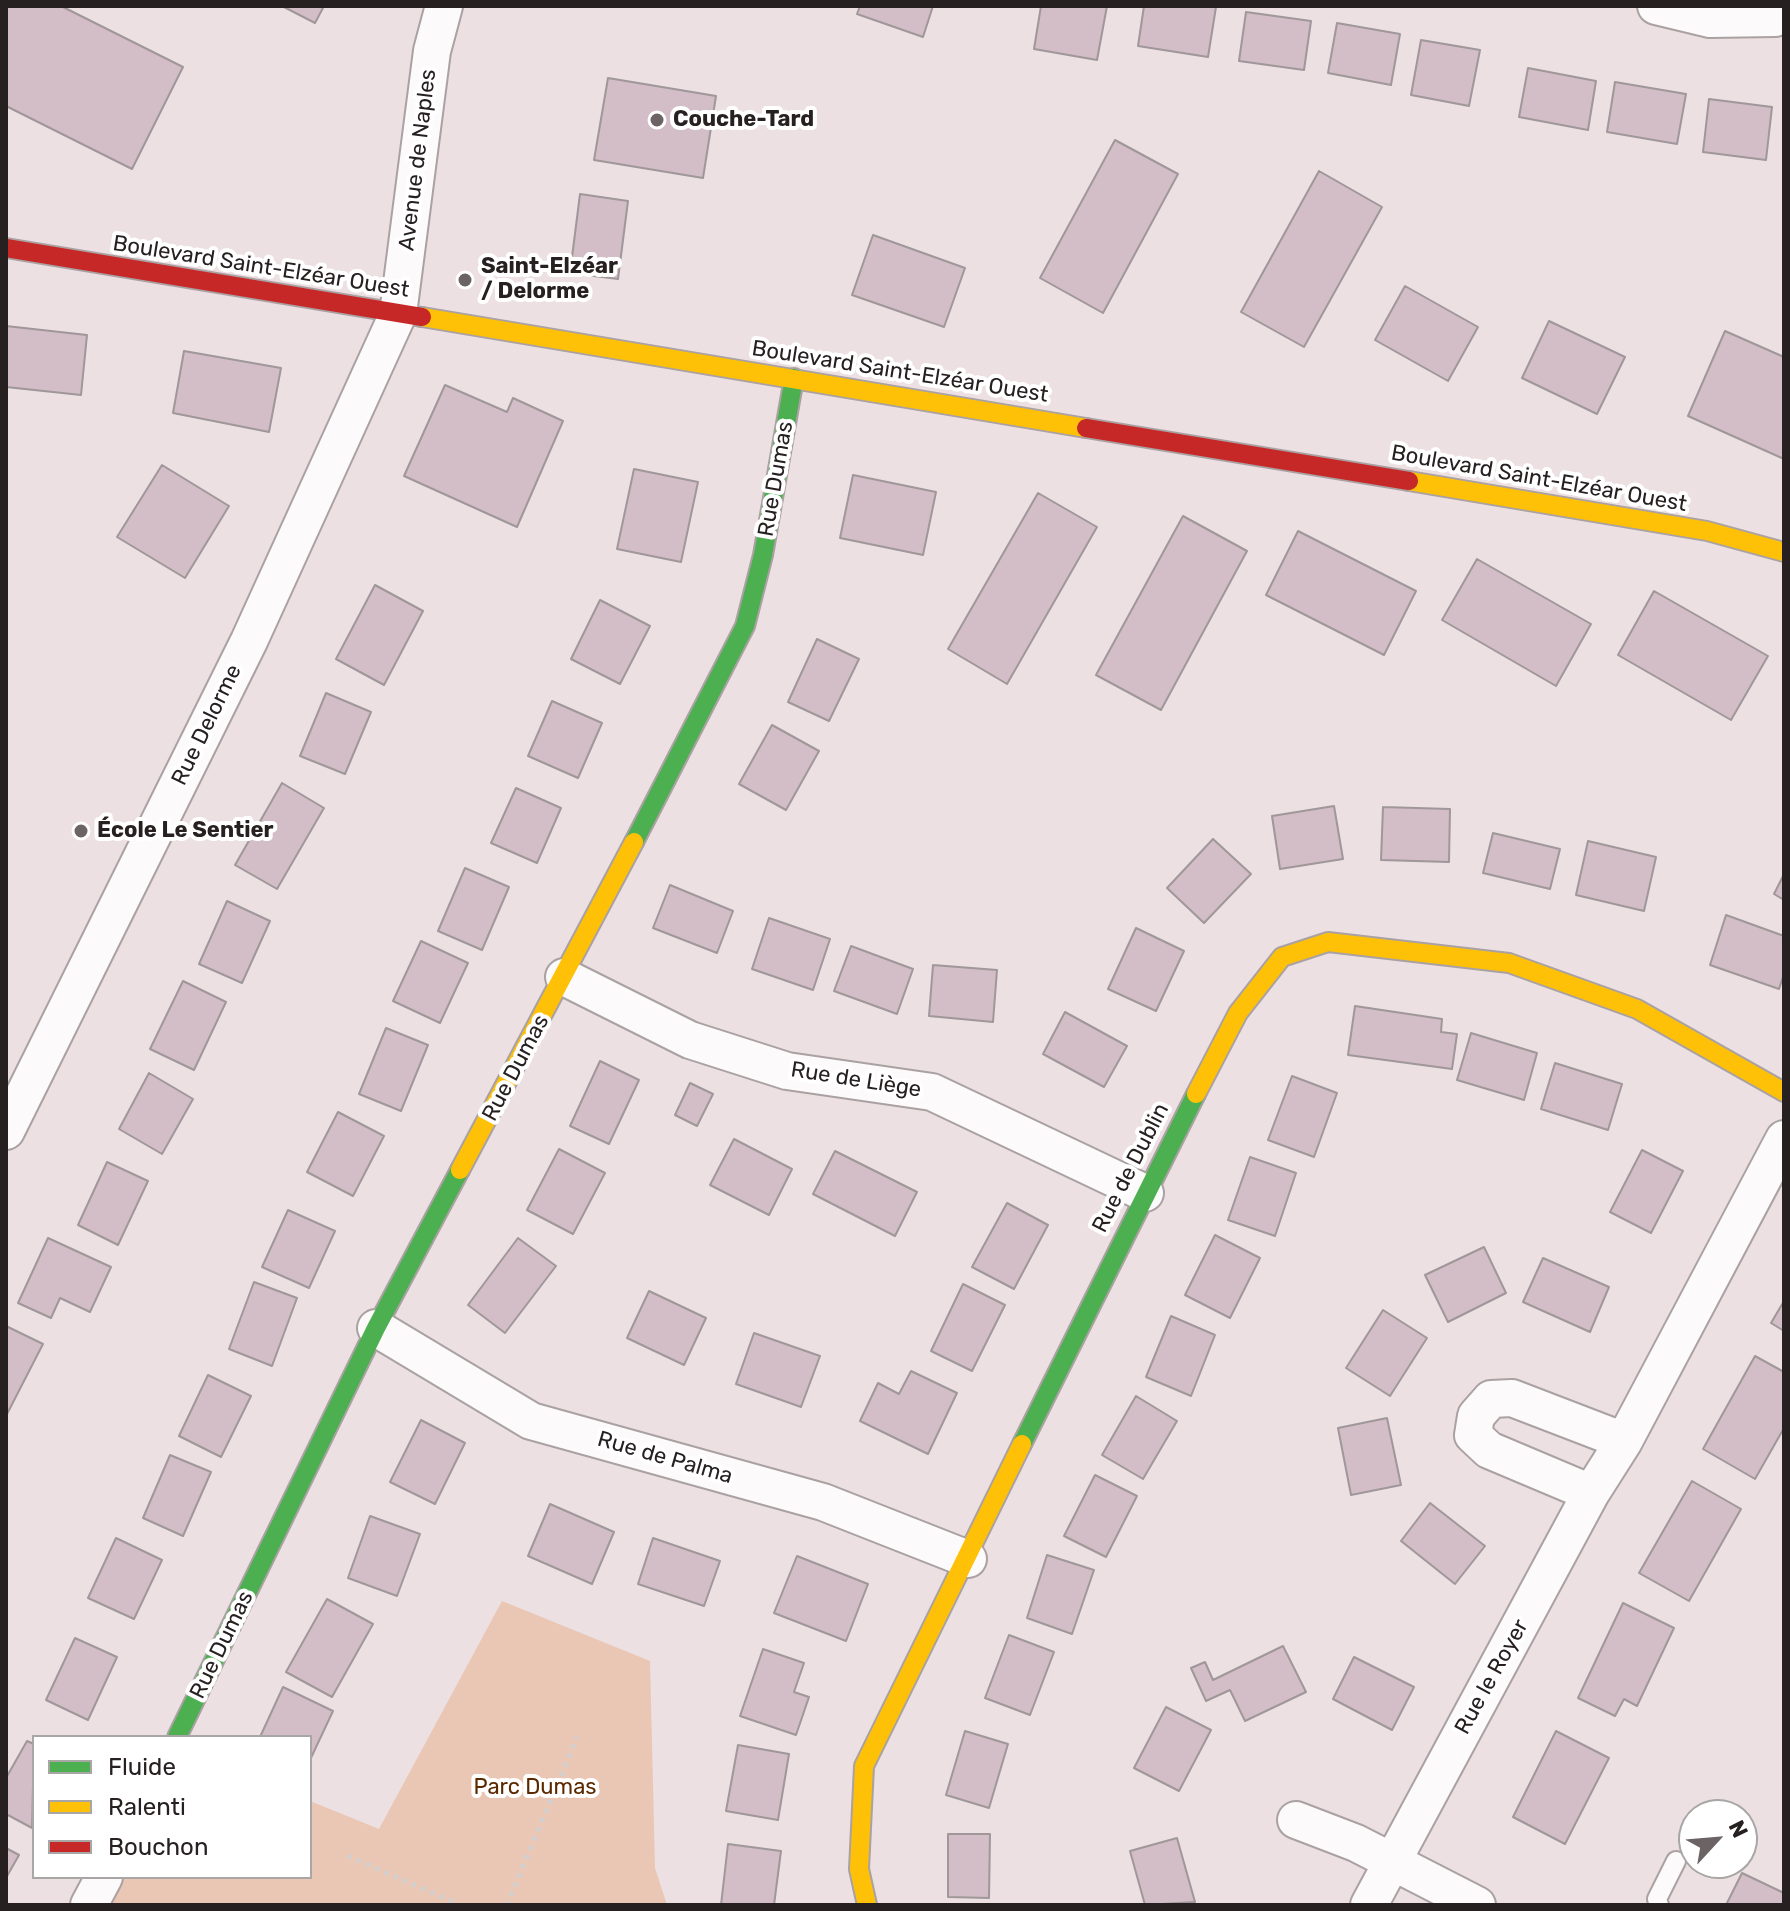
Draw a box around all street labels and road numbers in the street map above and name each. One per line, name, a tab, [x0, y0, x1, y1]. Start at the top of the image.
street label: Avenue de Naples	[394, 68, 442, 252]
street label: Boulevard Saint-Elzéar Ouest	[111, 231, 411, 303]
street label: Boulevard Saint-Elzéar Ouest	[750, 336, 1050, 408]
street label: Rue Dumas	[753, 419, 799, 539]
street label: Boulevard Saint-Elzéar Ouest	[1389, 440, 1689, 518]
street label: Rue Delorme	[166, 660, 248, 790]
street label: Rue Dumas	[477, 1010, 555, 1126]
street label: Rue de Liège	[789, 1057, 923, 1103]
street label: Rue de Dublin	[1087, 1099, 1175, 1237]
street label: Rue de Palma	[594, 1426, 736, 1490]
street label: Rue Dumas	[185, 1587, 259, 1703]
street label: Rue le Royer	[1450, 1615, 1534, 1739]

